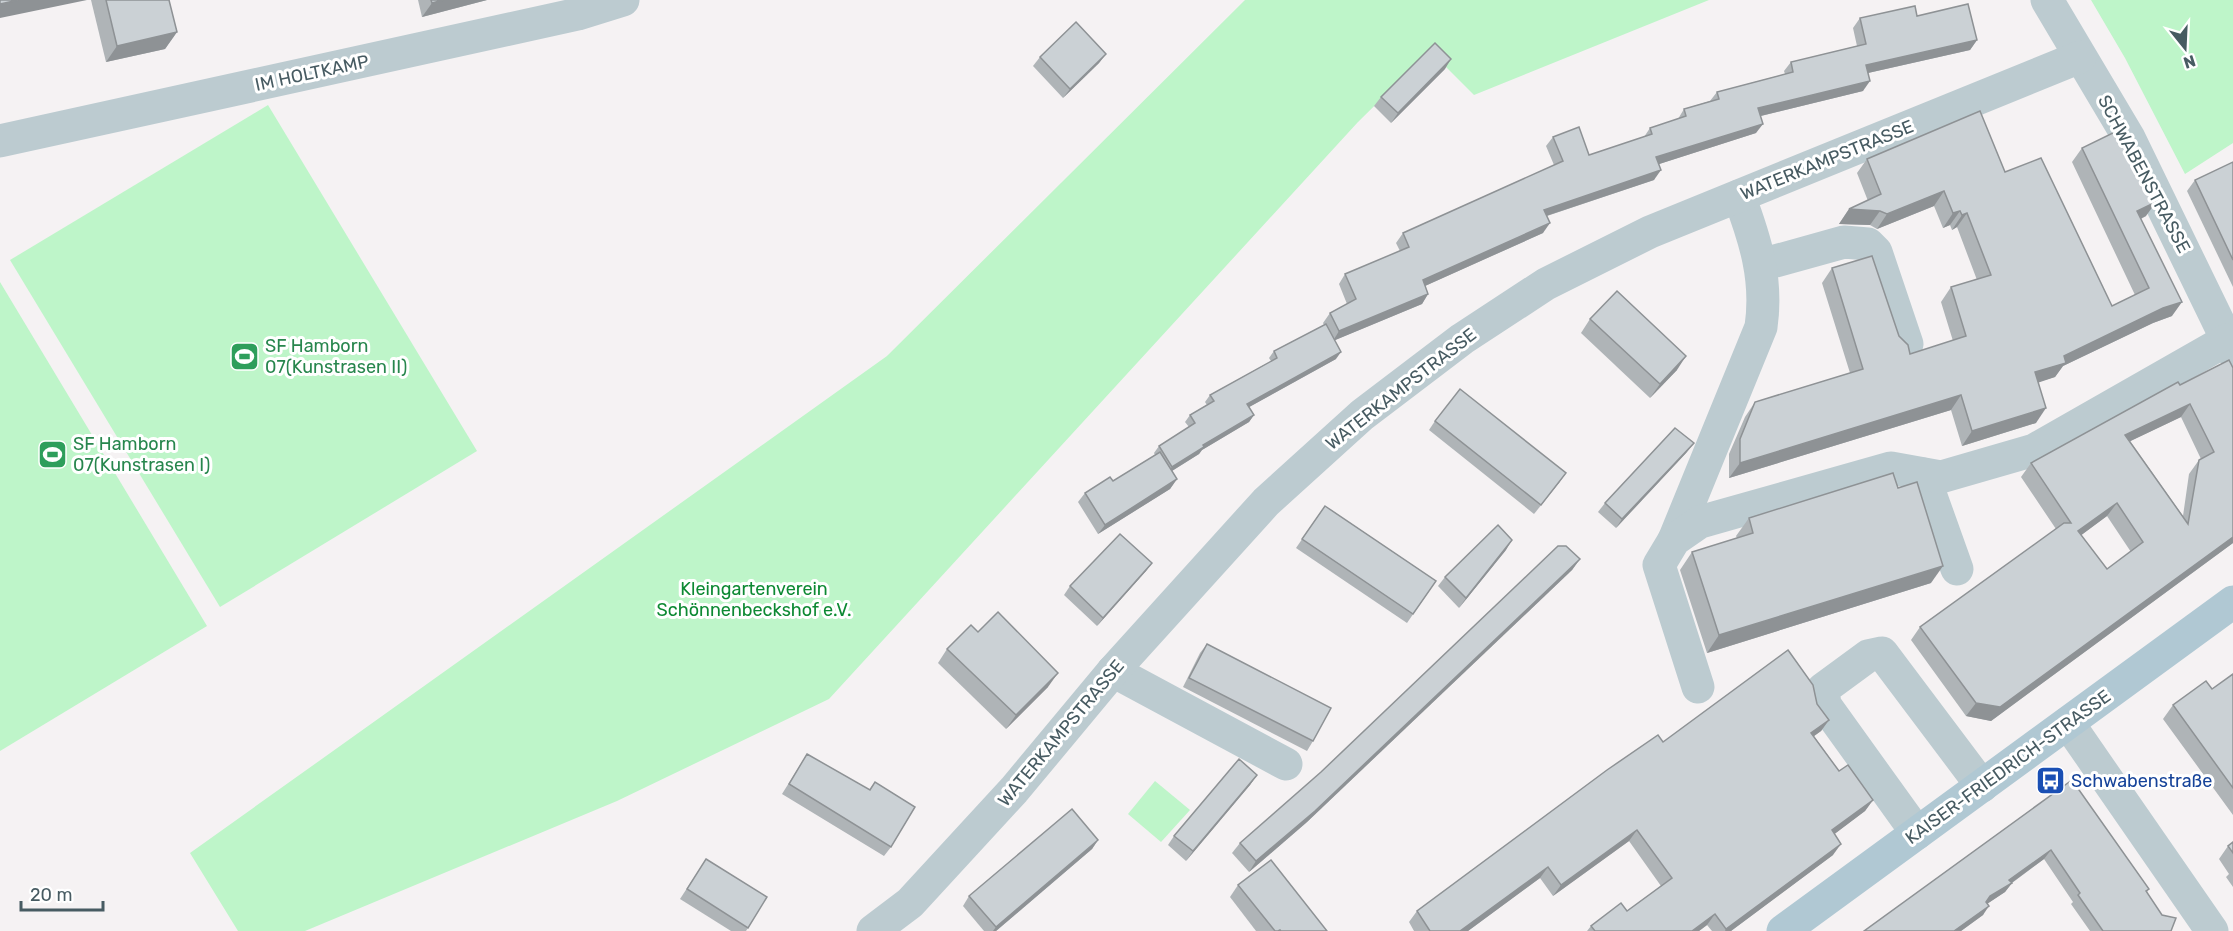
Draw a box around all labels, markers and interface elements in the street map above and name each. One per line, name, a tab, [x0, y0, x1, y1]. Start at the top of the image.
north arrow	[2155, 18, 2215, 78]
street label: IM HOLTKAMP	[253, 50, 371, 96]
text: N	[2181, 51, 2198, 73]
street label: SCHWABENSTRASSE	[2093, 91, 2195, 257]
street label: WATERKAMPSTRASSE	[1737, 115, 1917, 205]
street label: WATERKAMPSTRASSE	[1321, 323, 1481, 455]
place label: SF Hamborn 07(Kunstrasen II)	[265, 335, 407, 378]
sports icon: SF Hamborn 07(Kunstrasen II)	[228, 340, 260, 372]
place label: SF Hamborn 07(Kunstrasen I)	[73, 433, 210, 476]
sports icon: SF Hamborn 07(Kunstrasen I)	[36, 438, 68, 470]
park label: Kleingartenverein Schönnenbeckshof e.V.	[657, 578, 851, 621]
street label: WATERKAMPSTRASSE	[993, 655, 1129, 811]
street label: KAISER-FRIEDRICH-STRASSE	[1901, 685, 2115, 849]
bus stop icon: Schwabenstraße	[2034, 765, 2066, 797]
place label: Schwabenstraße	[2071, 770, 2212, 792]
scale bar	[21, 874, 104, 912]
text: 20 m	[30, 884, 72, 906]

